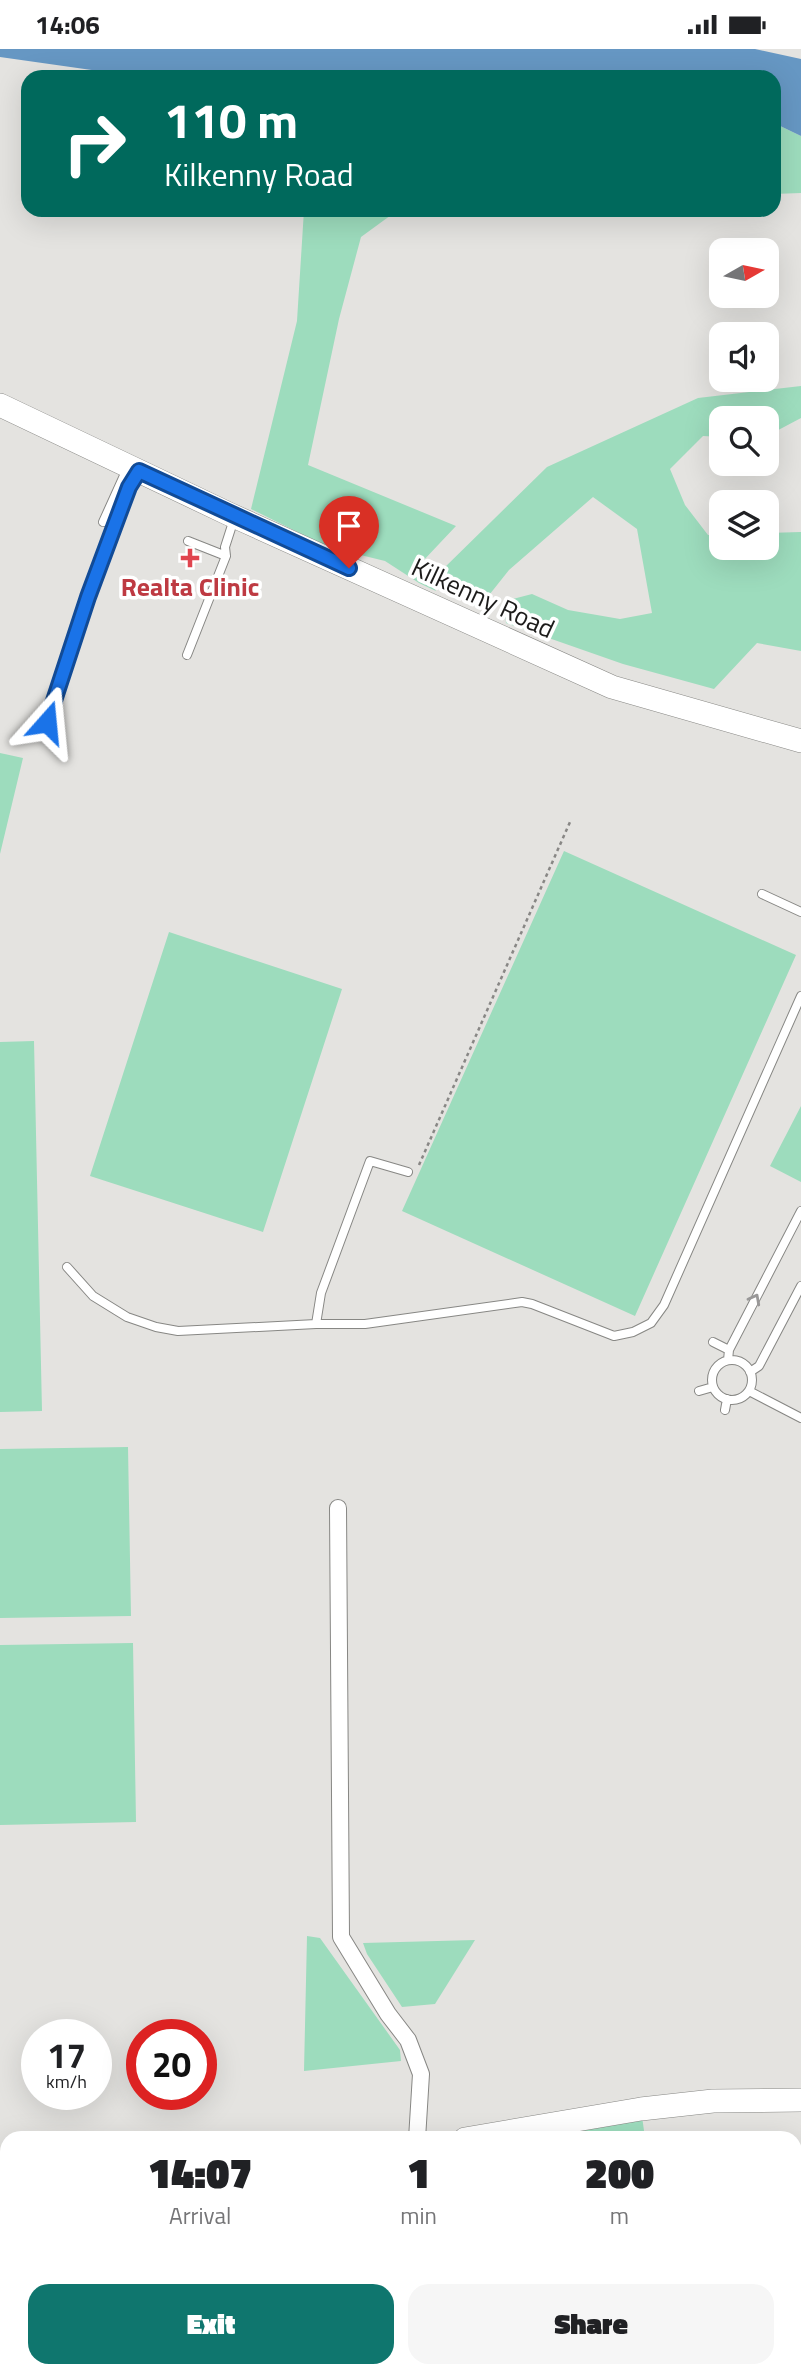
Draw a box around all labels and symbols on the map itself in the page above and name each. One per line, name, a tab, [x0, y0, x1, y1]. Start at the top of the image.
north arrow	[709, 238, 779, 308]
pin	[319, 496, 379, 568]
street label: Kilkenny Road	[405, 547, 561, 648]
marker: Realta Clinic	[180, 548, 200, 568]
place label: Realta Clinic	[121, 567, 259, 606]
position arrow	[10, 685, 84, 759]
one-way arrow	[747, 1293, 761, 1306]
speed limit sign: 20	[126, 2019, 217, 2110]

